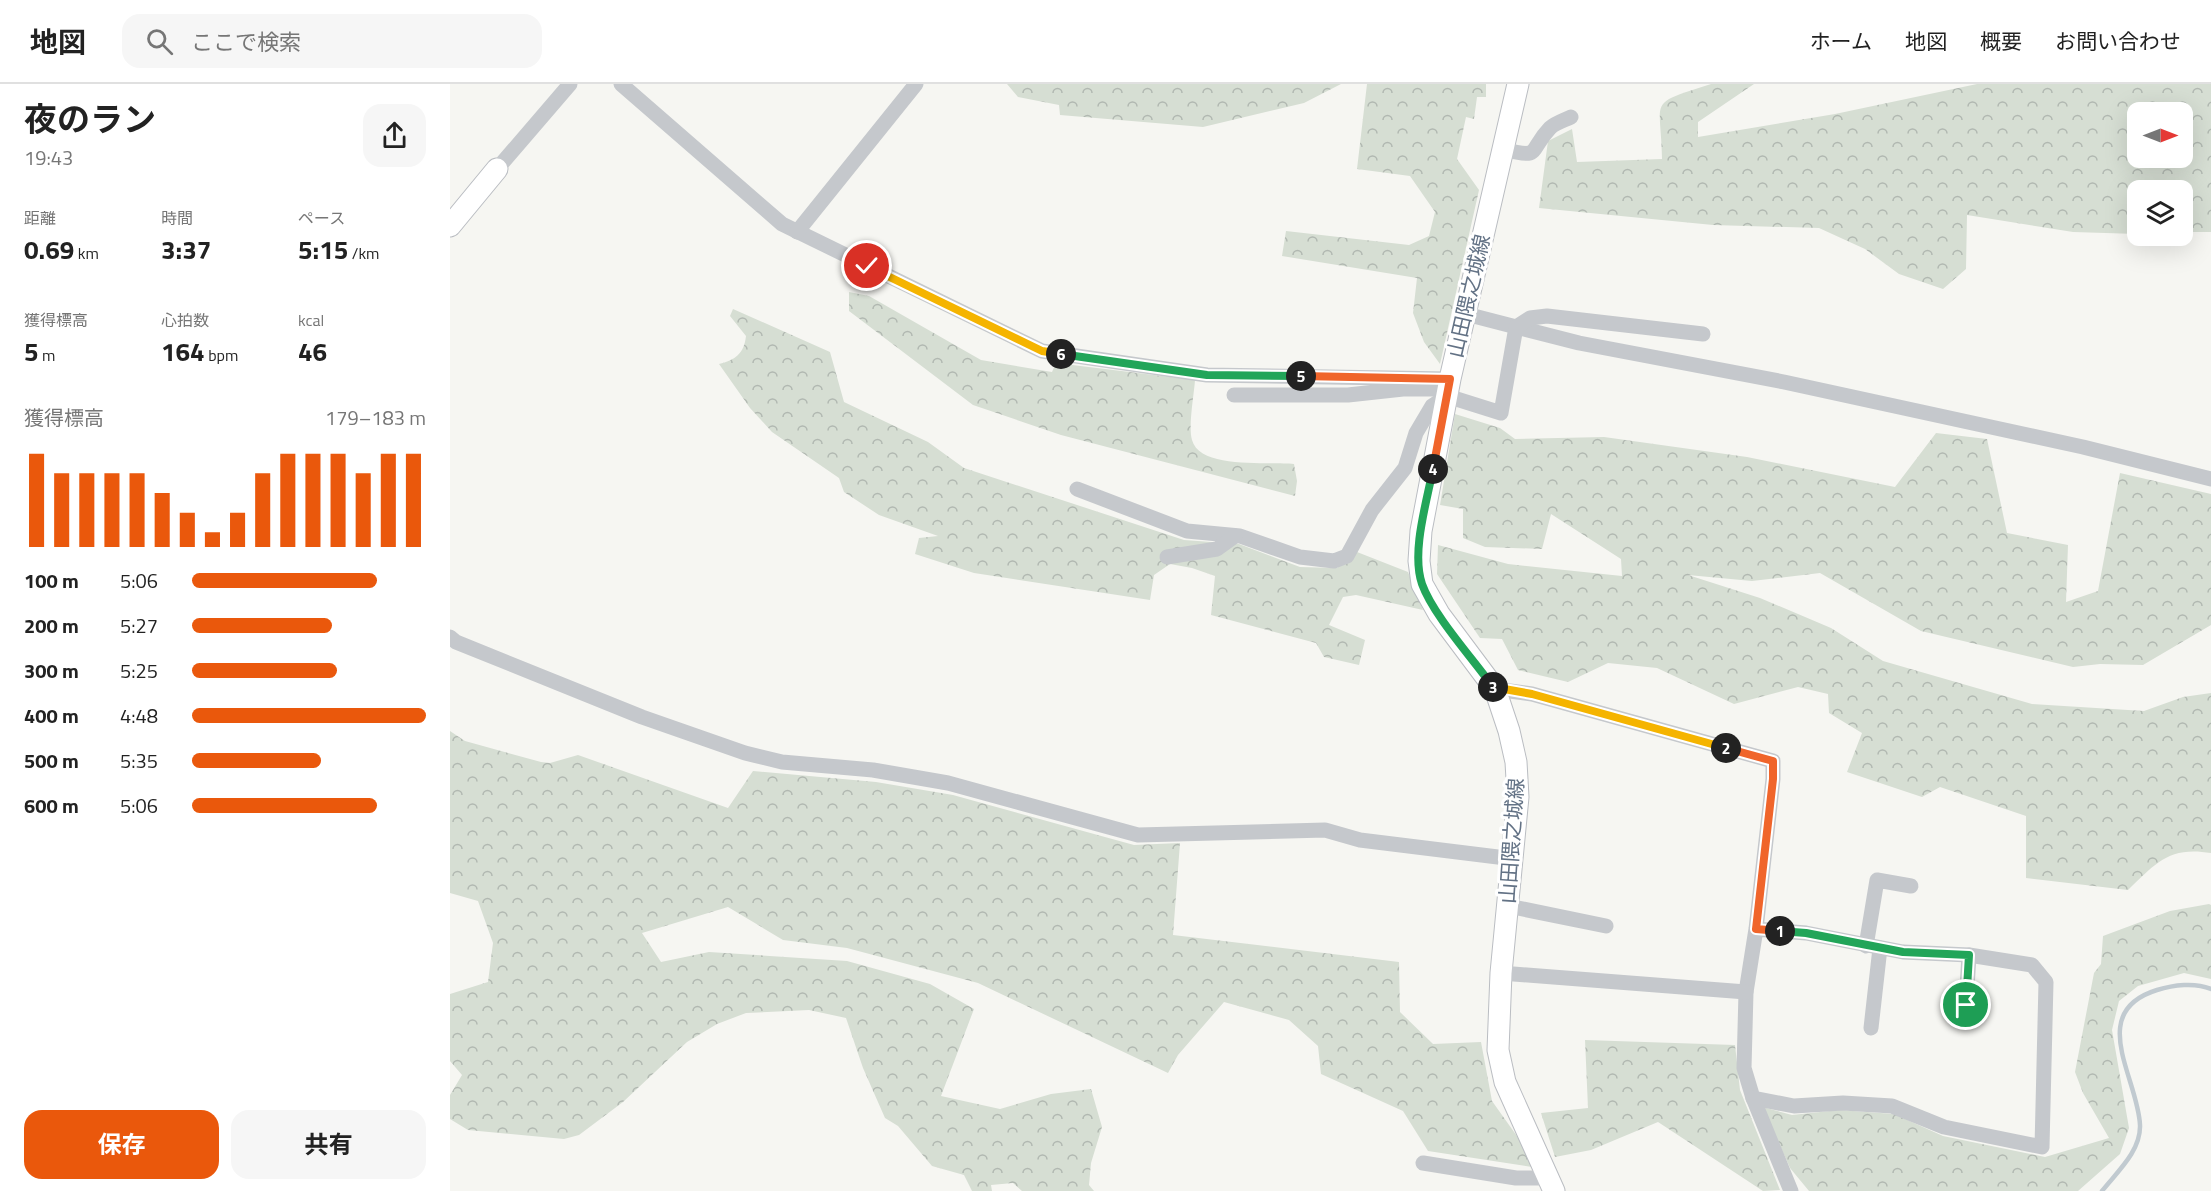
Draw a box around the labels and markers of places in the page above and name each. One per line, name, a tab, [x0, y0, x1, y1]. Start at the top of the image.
pin	[841, 240, 892, 291]
pin: 6	[1046, 339, 1076, 369]
pin: 5	[1286, 361, 1316, 391]
pin: 4	[1418, 454, 1448, 484]
pin: 3	[1478, 672, 1508, 702]
pin: 2	[1711, 733, 1741, 763]
pin: 1	[1765, 916, 1795, 946]
pin	[1940, 979, 1991, 1030]

